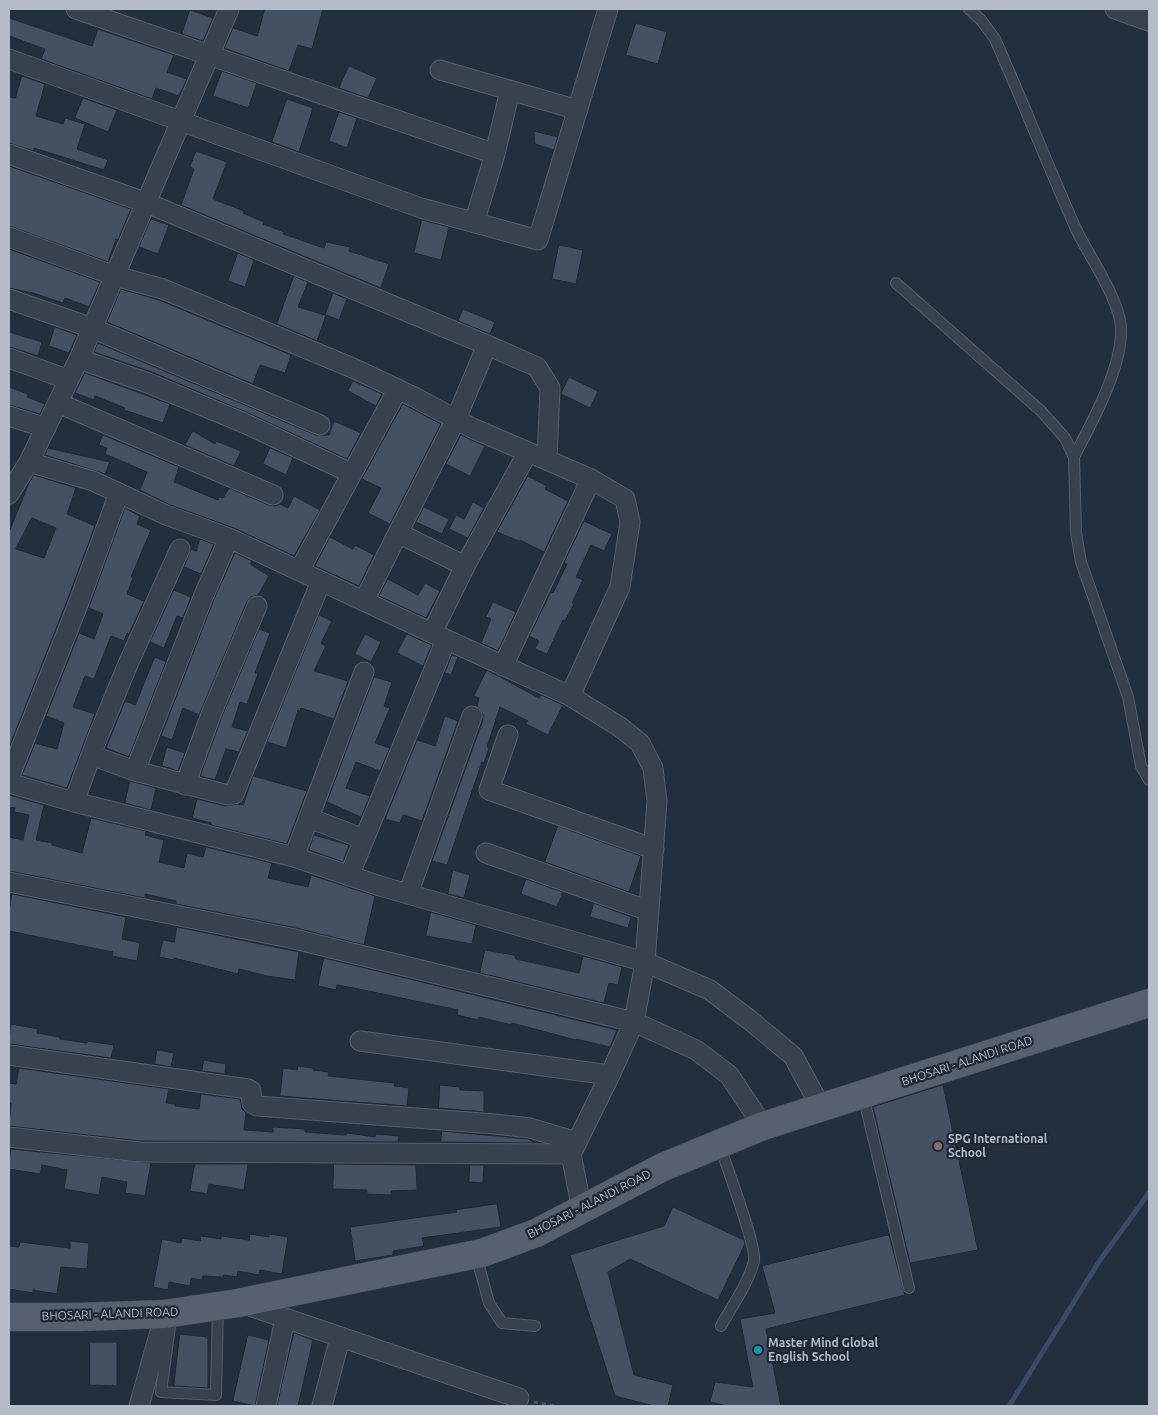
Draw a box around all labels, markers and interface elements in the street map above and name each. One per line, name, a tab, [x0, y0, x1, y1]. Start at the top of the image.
street label: BHOSARI - ALANDI ROAD	[900, 1033, 1034, 1089]
place label: SPG International School	[948, 1132, 1047, 1160]
marker: SPG International School	[932, 1140, 944, 1152]
street label: BHOSARI - ALANDI ROAD	[525, 1167, 653, 1241]
street label: BHOSARI - ALANDI ROAD	[41, 1304, 179, 1324]
place label: Master Mind Global English School	[768, 1336, 878, 1364]
marker: Master Mind Global English School	[752, 1344, 764, 1356]

